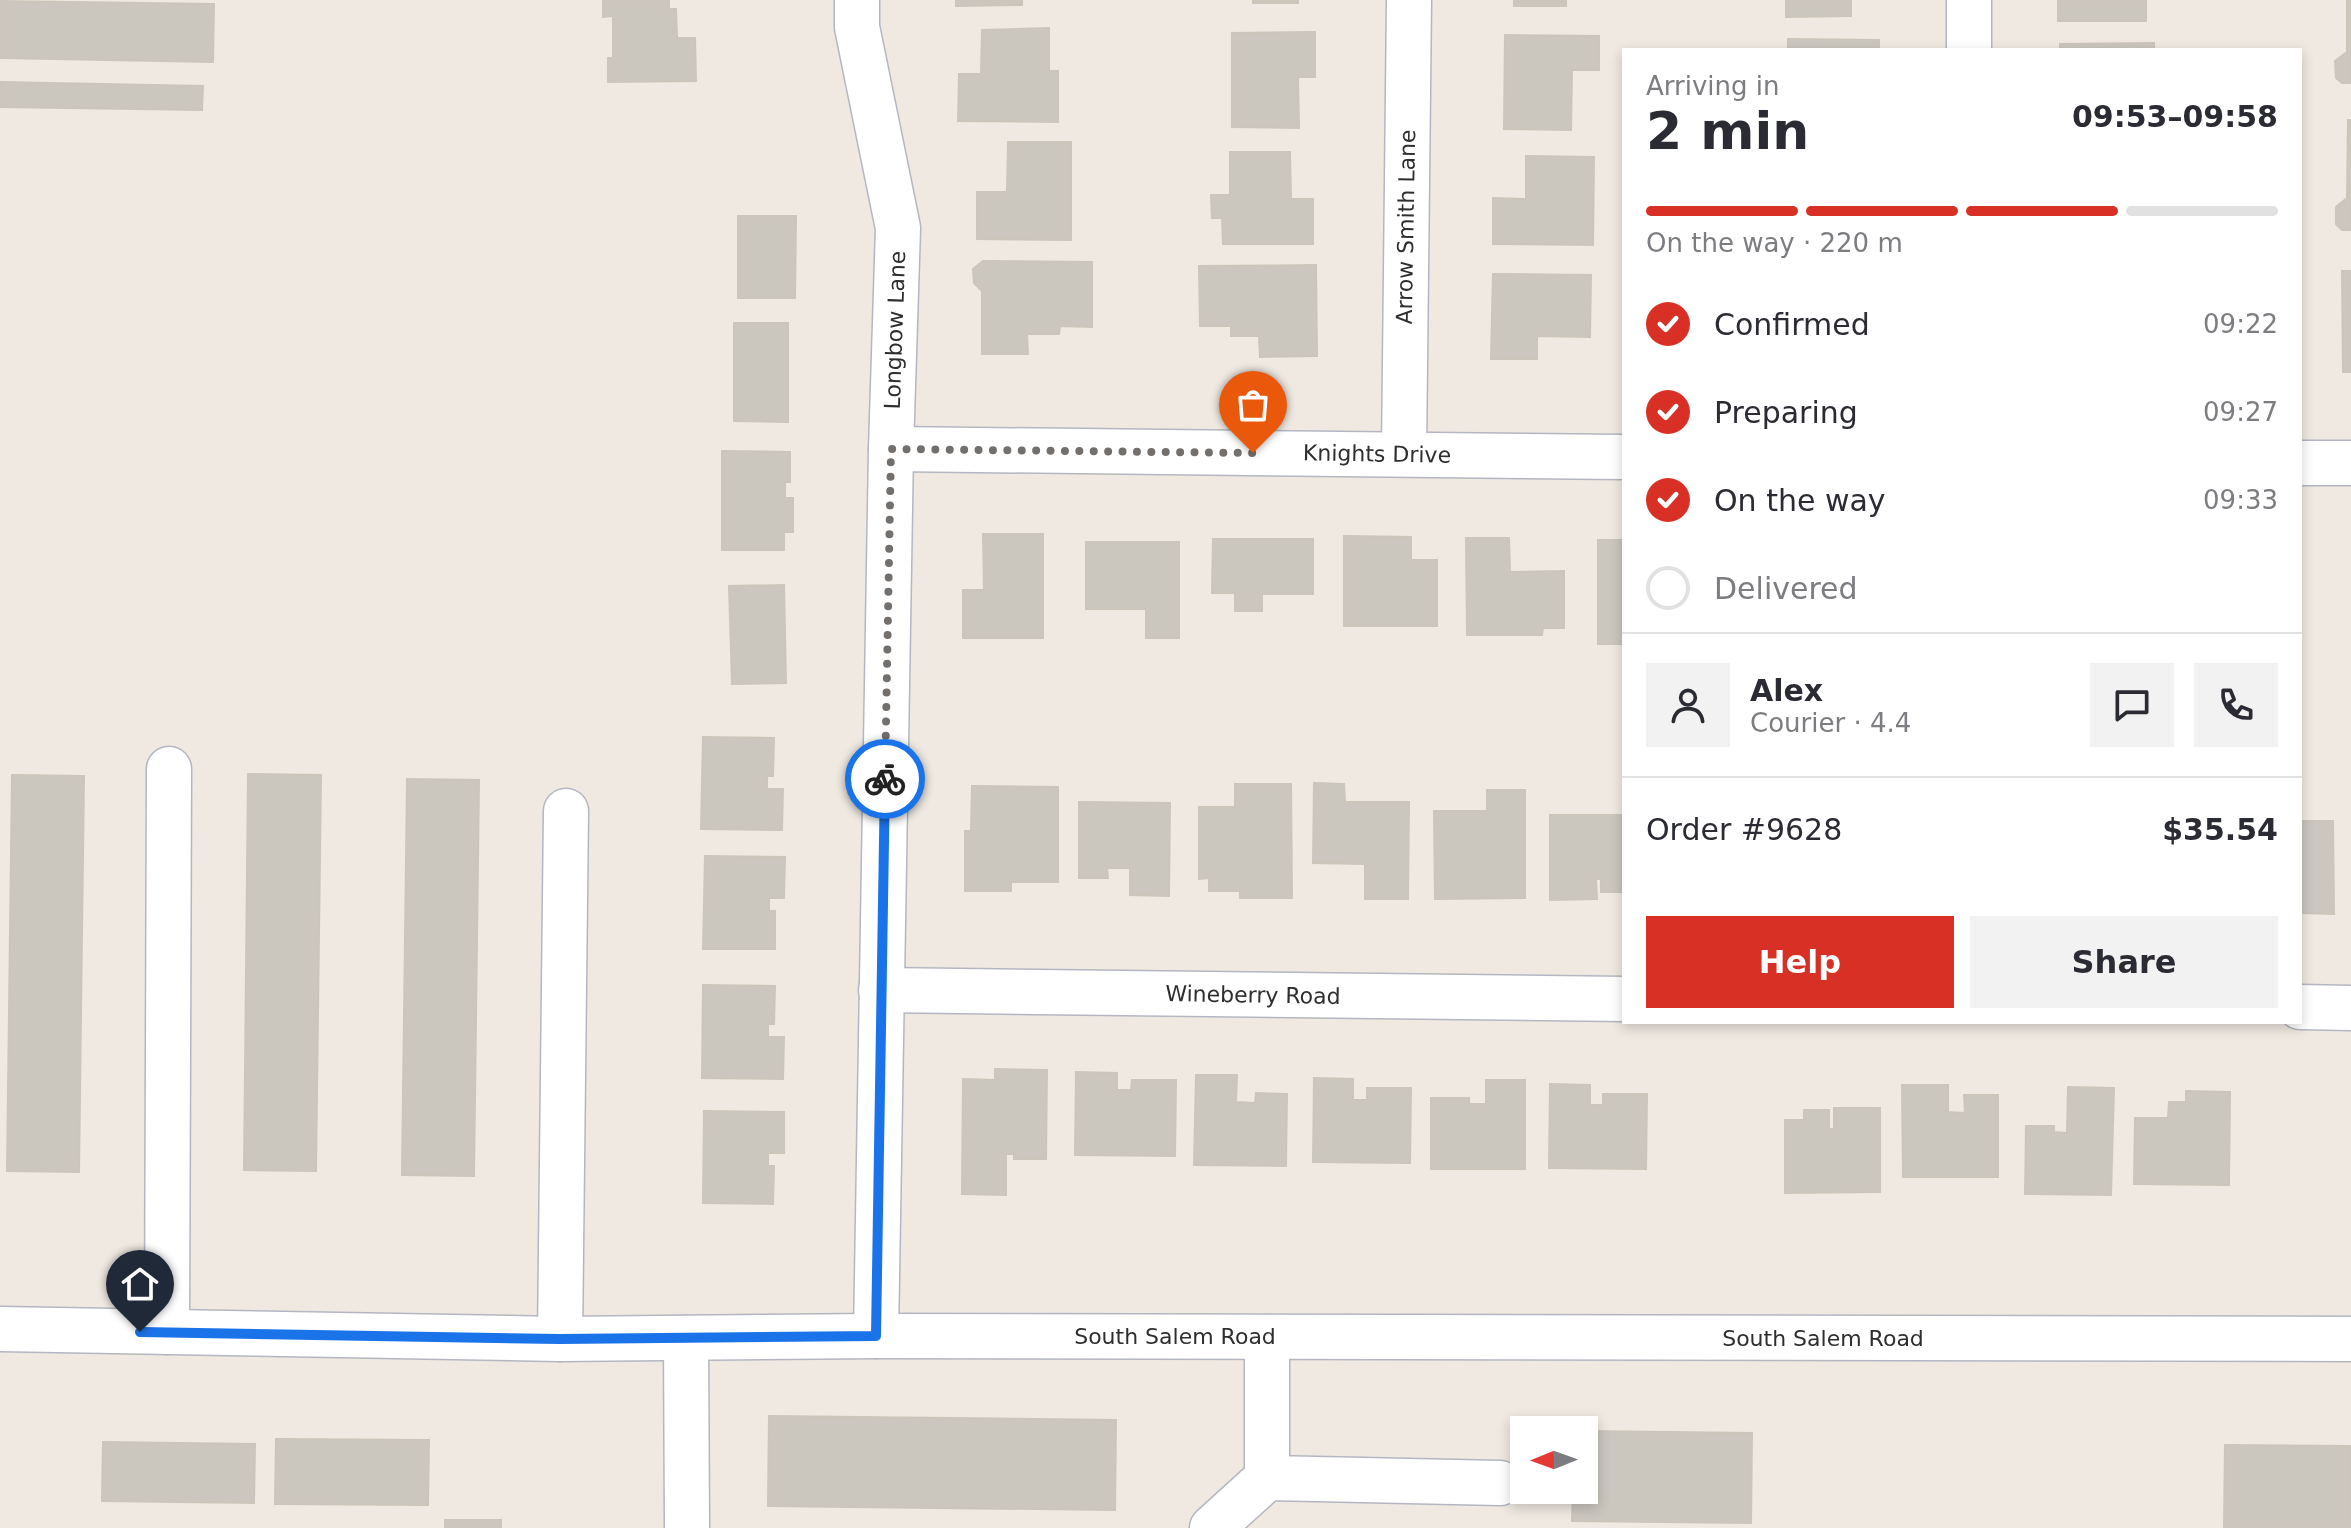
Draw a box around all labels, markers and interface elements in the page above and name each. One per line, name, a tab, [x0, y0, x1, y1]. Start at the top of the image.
text: Arriving in	[1646, 71, 1780, 101]
text: 09:53–09:58	[2072, 99, 2278, 134]
text: 2 min	[1646, 101, 1809, 161]
street label: Arrow Smith Lane	[1392, 129, 1420, 325]
text: On the way · 220 m	[1646, 228, 1903, 258]
street label: Longbow Lane	[880, 250, 910, 410]
icon: check	[1646, 302, 1690, 346]
text: Confirmed	[1714, 307, 1870, 342]
text: 09:22	[2203, 309, 2278, 339]
pin	[1219, 371, 1287, 453]
icon: bag	[1231, 383, 1275, 427]
icon: check	[1646, 390, 1690, 434]
text: Preparing	[1714, 395, 1858, 430]
text: 09:27	[2203, 397, 2278, 427]
street label: Knights Drive	[1303, 440, 1451, 468]
icon: check	[1646, 478, 1690, 522]
text: On the way	[1714, 483, 1886, 518]
text: 09:33	[2203, 485, 2278, 515]
text: Delivered	[1714, 571, 1858, 606]
button: person	[1646, 663, 1730, 747]
button: chat	[2090, 663, 2174, 747]
button: phone	[2194, 663, 2278, 747]
text: Alex	[1750, 673, 1823, 708]
text: Courier · 4.4	[1750, 708, 1911, 738]
courier	[845, 739, 925, 819]
icon: bike	[863, 757, 907, 801]
text: Order #9628	[1646, 812, 1842, 847]
text: $35.54	[2162, 812, 2278, 847]
button: Help	[1646, 916, 1954, 1008]
button: Share	[1970, 916, 2278, 1008]
street label: Wineberry Road	[1165, 981, 1341, 1009]
pin	[106, 1250, 174, 1332]
icon: home	[118, 1262, 162, 1306]
street label: South Salem Road	[1074, 1324, 1276, 1349]
street label: South Salem Road	[1722, 1326, 1924, 1351]
north arrow	[1510, 1416, 1598, 1504]
map controls	[1510, 1416, 1598, 1504]

